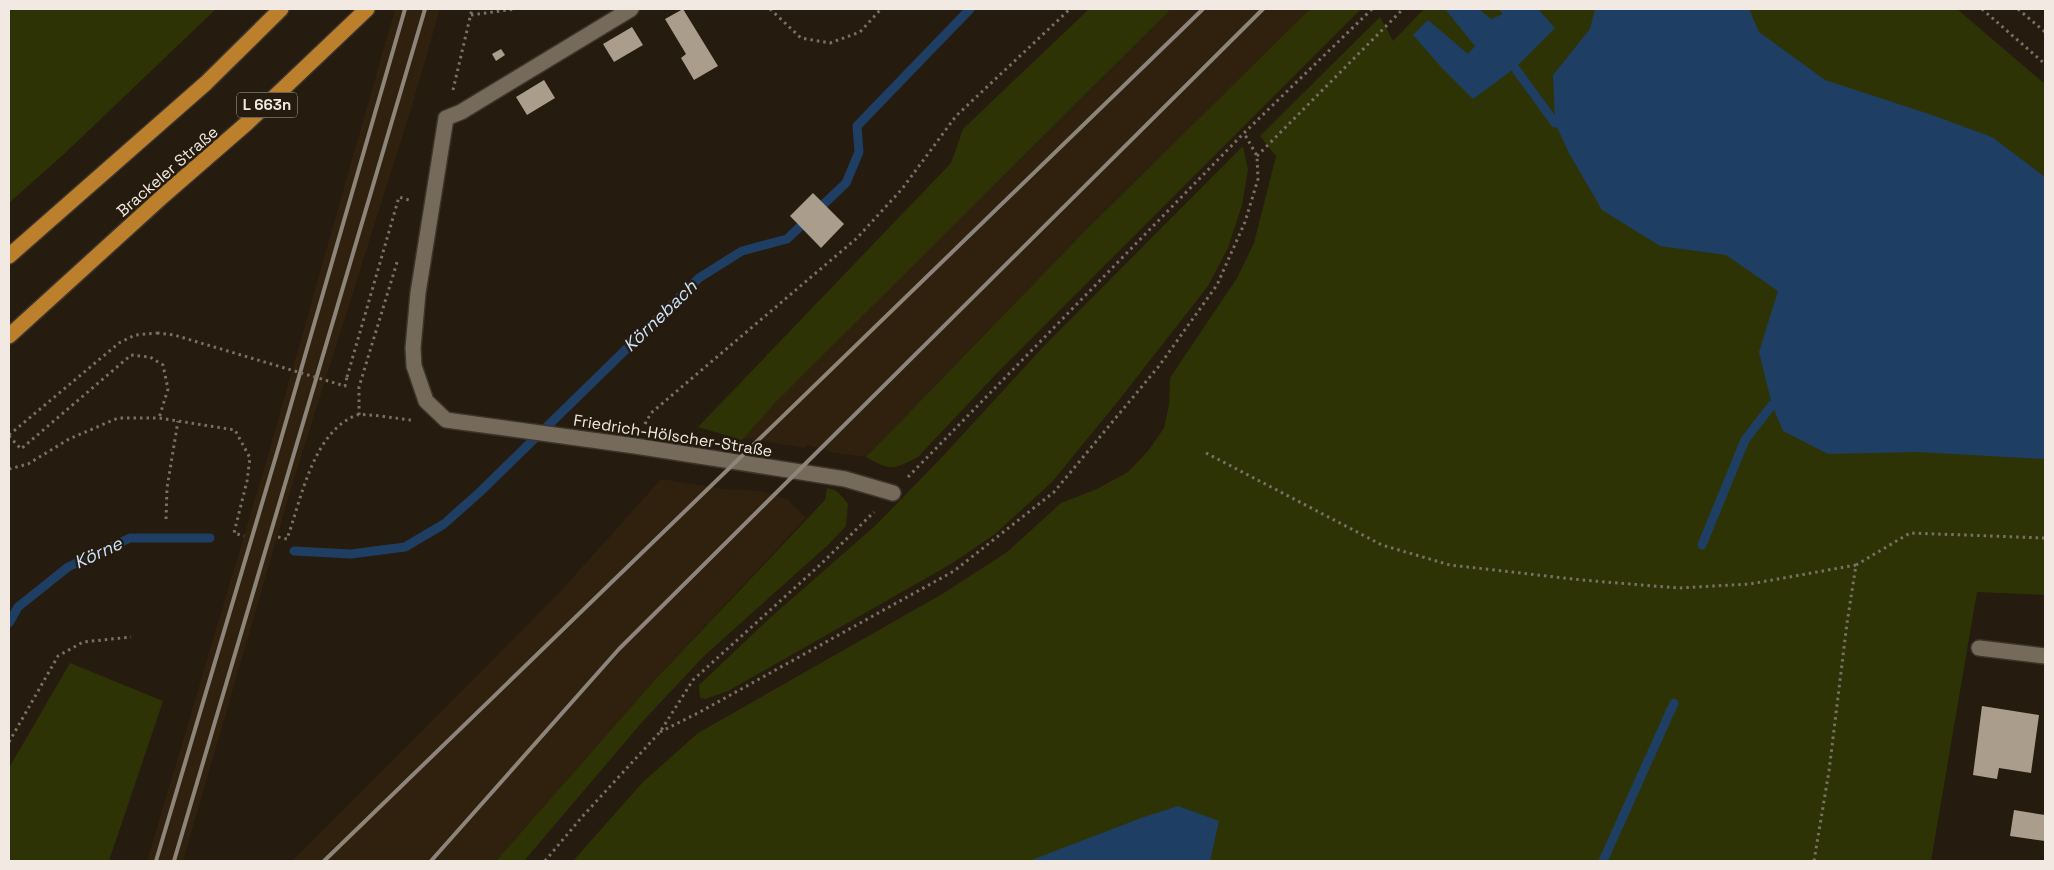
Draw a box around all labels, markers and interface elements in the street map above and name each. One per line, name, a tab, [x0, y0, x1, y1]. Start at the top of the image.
road number: L 663n	[237, 92, 297, 118]
street label: Brackeler Straße	[112, 122, 222, 221]
water label: Körnebach	[618, 274, 702, 356]
street label: Friedrich-Hölscher-Straße	[572, 409, 774, 462]
water label: Körne	[70, 531, 127, 574]

